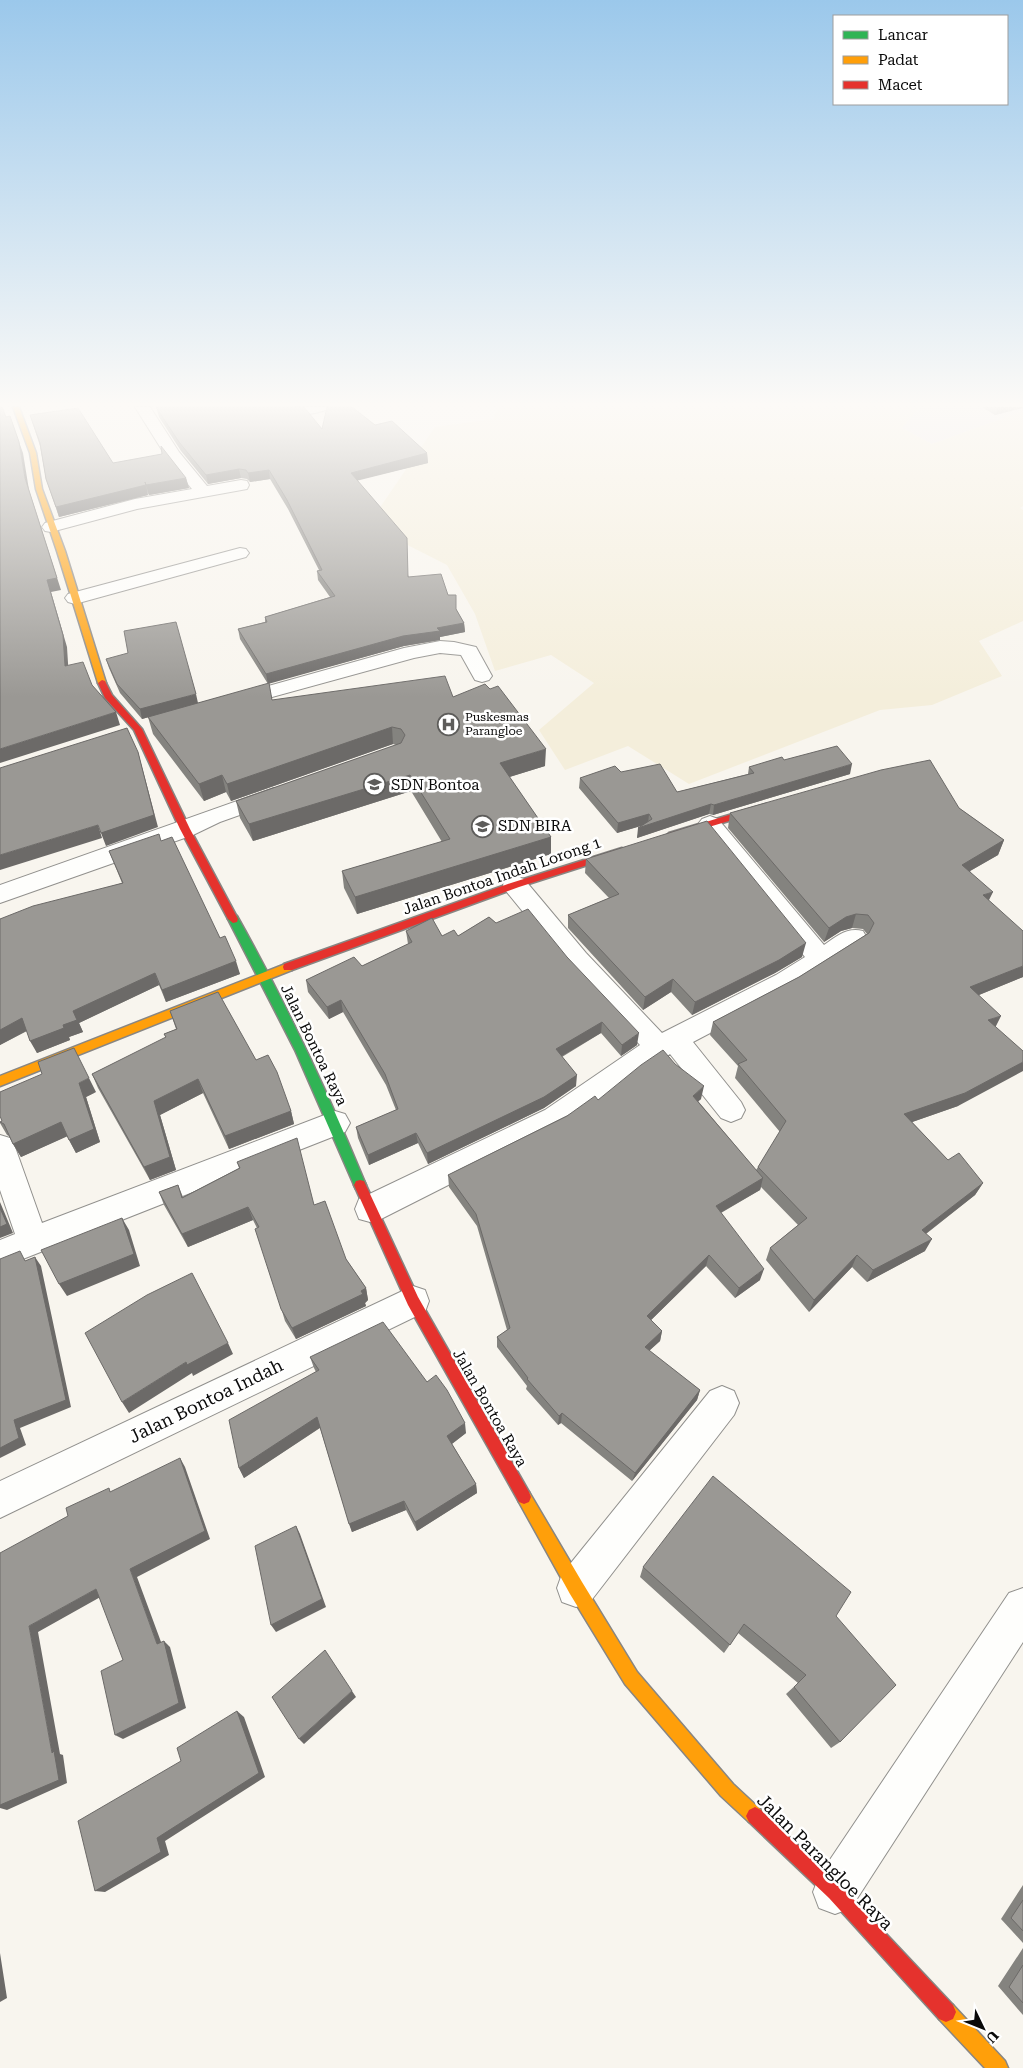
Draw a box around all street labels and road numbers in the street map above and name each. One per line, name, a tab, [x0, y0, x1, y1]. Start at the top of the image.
street label: Jalan Bontoa Indah Lorong 1	[400, 834, 604, 918]
street label: Jalan Bontoa Raya	[277, 981, 351, 1109]
street label: Jalan Bontoa Raya	[449, 1346, 531, 1470]
street label: Jalan Bontoa Indah	[125, 1354, 287, 1447]
street label: Jalan Parangloe Raya	[753, 1789, 898, 1934]

